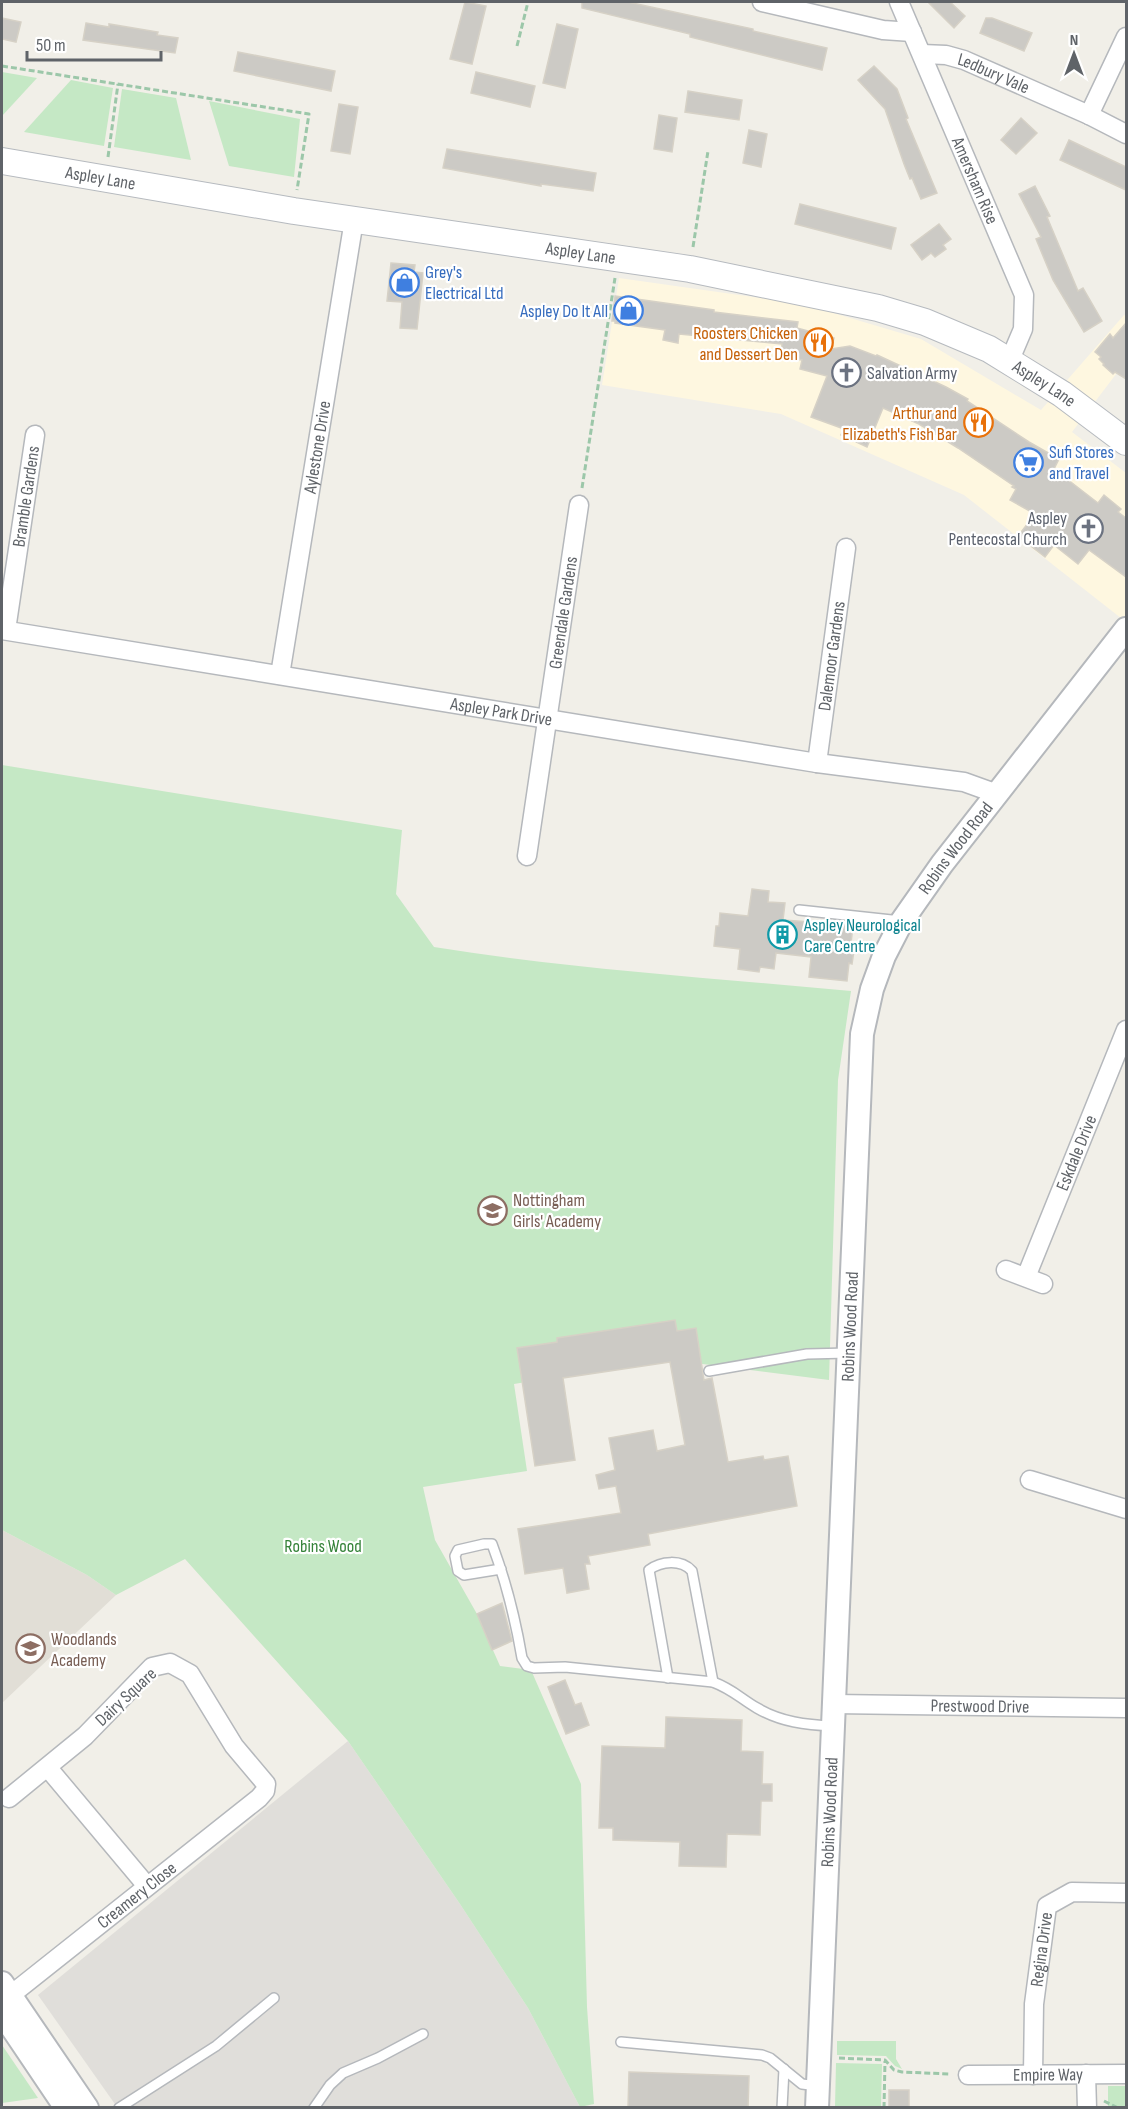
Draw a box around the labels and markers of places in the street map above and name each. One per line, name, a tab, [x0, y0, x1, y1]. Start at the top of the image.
place label: Grey's Electrical Ltd	[425, 262, 503, 304]
shop icon: Grey's Electrical Ltd	[388, 266, 420, 298]
shop icon: Aspley Do It All	[613, 295, 645, 327]
place label: Aspley Do It All	[519, 301, 608, 322]
place label: Roosters Chicken and Dessert Den	[693, 323, 798, 365]
restaurant icon: Roosters Chicken and Dessert Den	[803, 327, 835, 359]
church icon: Salvation Army	[830, 357, 862, 389]
place label: Salvation Army	[867, 363, 957, 384]
place label: Arthur and Elizabeth's Fish Bar	[842, 403, 957, 445]
restaurant icon: Arthur and Elizabeth's Fish Bar	[962, 407, 994, 439]
place label: Sufi Stores and Travel	[1049, 442, 1114, 484]
supermarket icon: Sufi Stores and Travel	[1012, 446, 1044, 478]
place label: Aspley Pentecostal Church	[948, 508, 1067, 550]
church icon: Aspley Pentecostal Church	[1072, 512, 1104, 544]
place label: Aspley Neurological Care Centre	[803, 915, 921, 957]
building icon: Aspley Neurological Care Centre	[767, 919, 799, 951]
place label: Nottingham Girls' Academy	[513, 1190, 601, 1232]
school or university icon: Nottingham Girls' Academy	[476, 1194, 508, 1226]
place label: Woodlands Academy	[50, 1629, 117, 1671]
school or university icon: Woodlands Academy	[14, 1633, 46, 1665]

